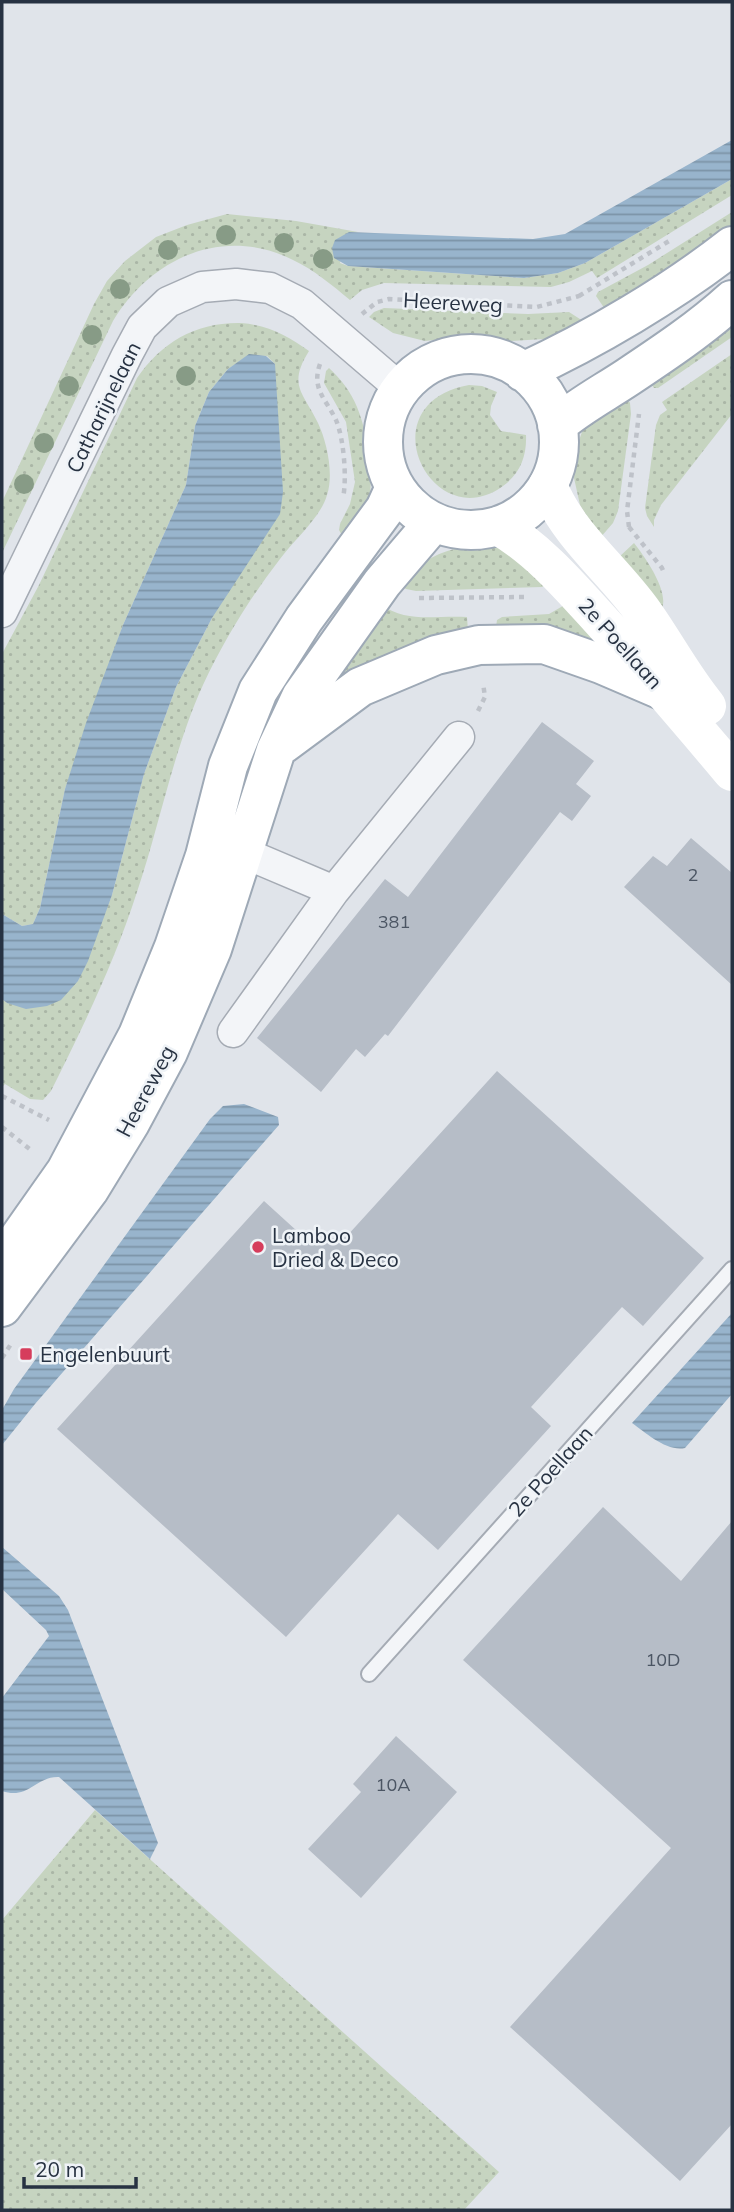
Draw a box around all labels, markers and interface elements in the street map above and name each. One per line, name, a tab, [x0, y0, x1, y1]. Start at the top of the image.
street label: Heereweg	[402, 286, 504, 318]
street label: Catharijnelaan	[60, 337, 146, 477]
street label: 2e Poellaan	[573, 592, 669, 694]
house number: 2	[688, 863, 698, 886]
house number: 381	[378, 910, 410, 933]
street label: Heereweg	[110, 1041, 180, 1141]
place label: Lamboo Dried & Deco	[272, 1222, 399, 1272]
marker: Lamboo Dried & Deco	[250, 1239, 266, 1255]
place label: Engelenbuurt	[40, 1341, 170, 1367]
marker: Engelenbuurt	[18, 1346, 34, 1362]
street label: 2e Poellaan	[502, 1420, 598, 1522]
house number: 10D	[645, 1648, 681, 1671]
house number: 10A	[376, 1773, 410, 1796]
scale bar	[24, 2146, 136, 2190]
text: 20 m	[35, 2156, 84, 2182]

